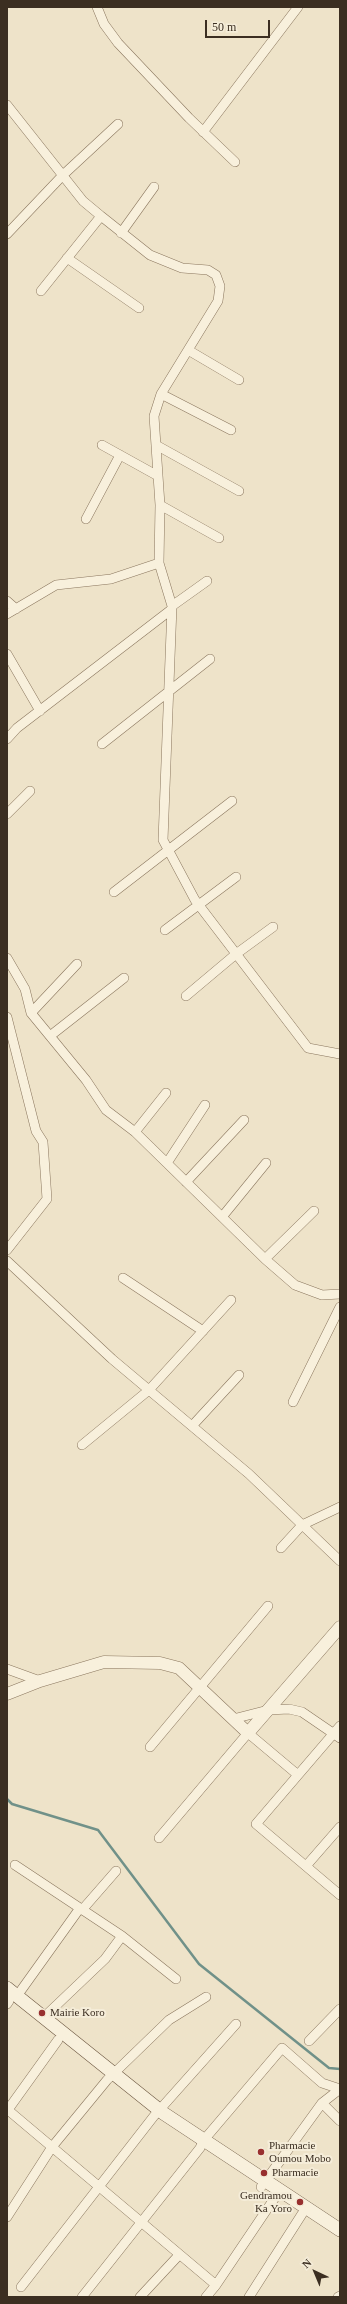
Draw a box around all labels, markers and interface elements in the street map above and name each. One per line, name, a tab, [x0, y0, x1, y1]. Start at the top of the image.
scale bar	[207, 12, 272, 38]
text: 50 m	[212, 20, 236, 34]
place label: Mairie Koro	[50, 2006, 105, 2020]
marker: Mairie Koro	[37, 2008, 47, 2018]
place label: Pharmacie Oumou Mobo	[269, 2139, 331, 2165]
marker: Pharmacie Oumou Mobo	[256, 2147, 266, 2157]
place label: Pharmacie	[272, 2166, 318, 2180]
marker: Pharmacie	[259, 2168, 269, 2178]
place label: Gendramou Ka Yoro	[240, 2189, 292, 2215]
marker: Gendramou Ka Yoro	[295, 2197, 305, 2207]
north arrow	[295, 2252, 335, 2292]
text: N	[300, 2256, 314, 2270]

